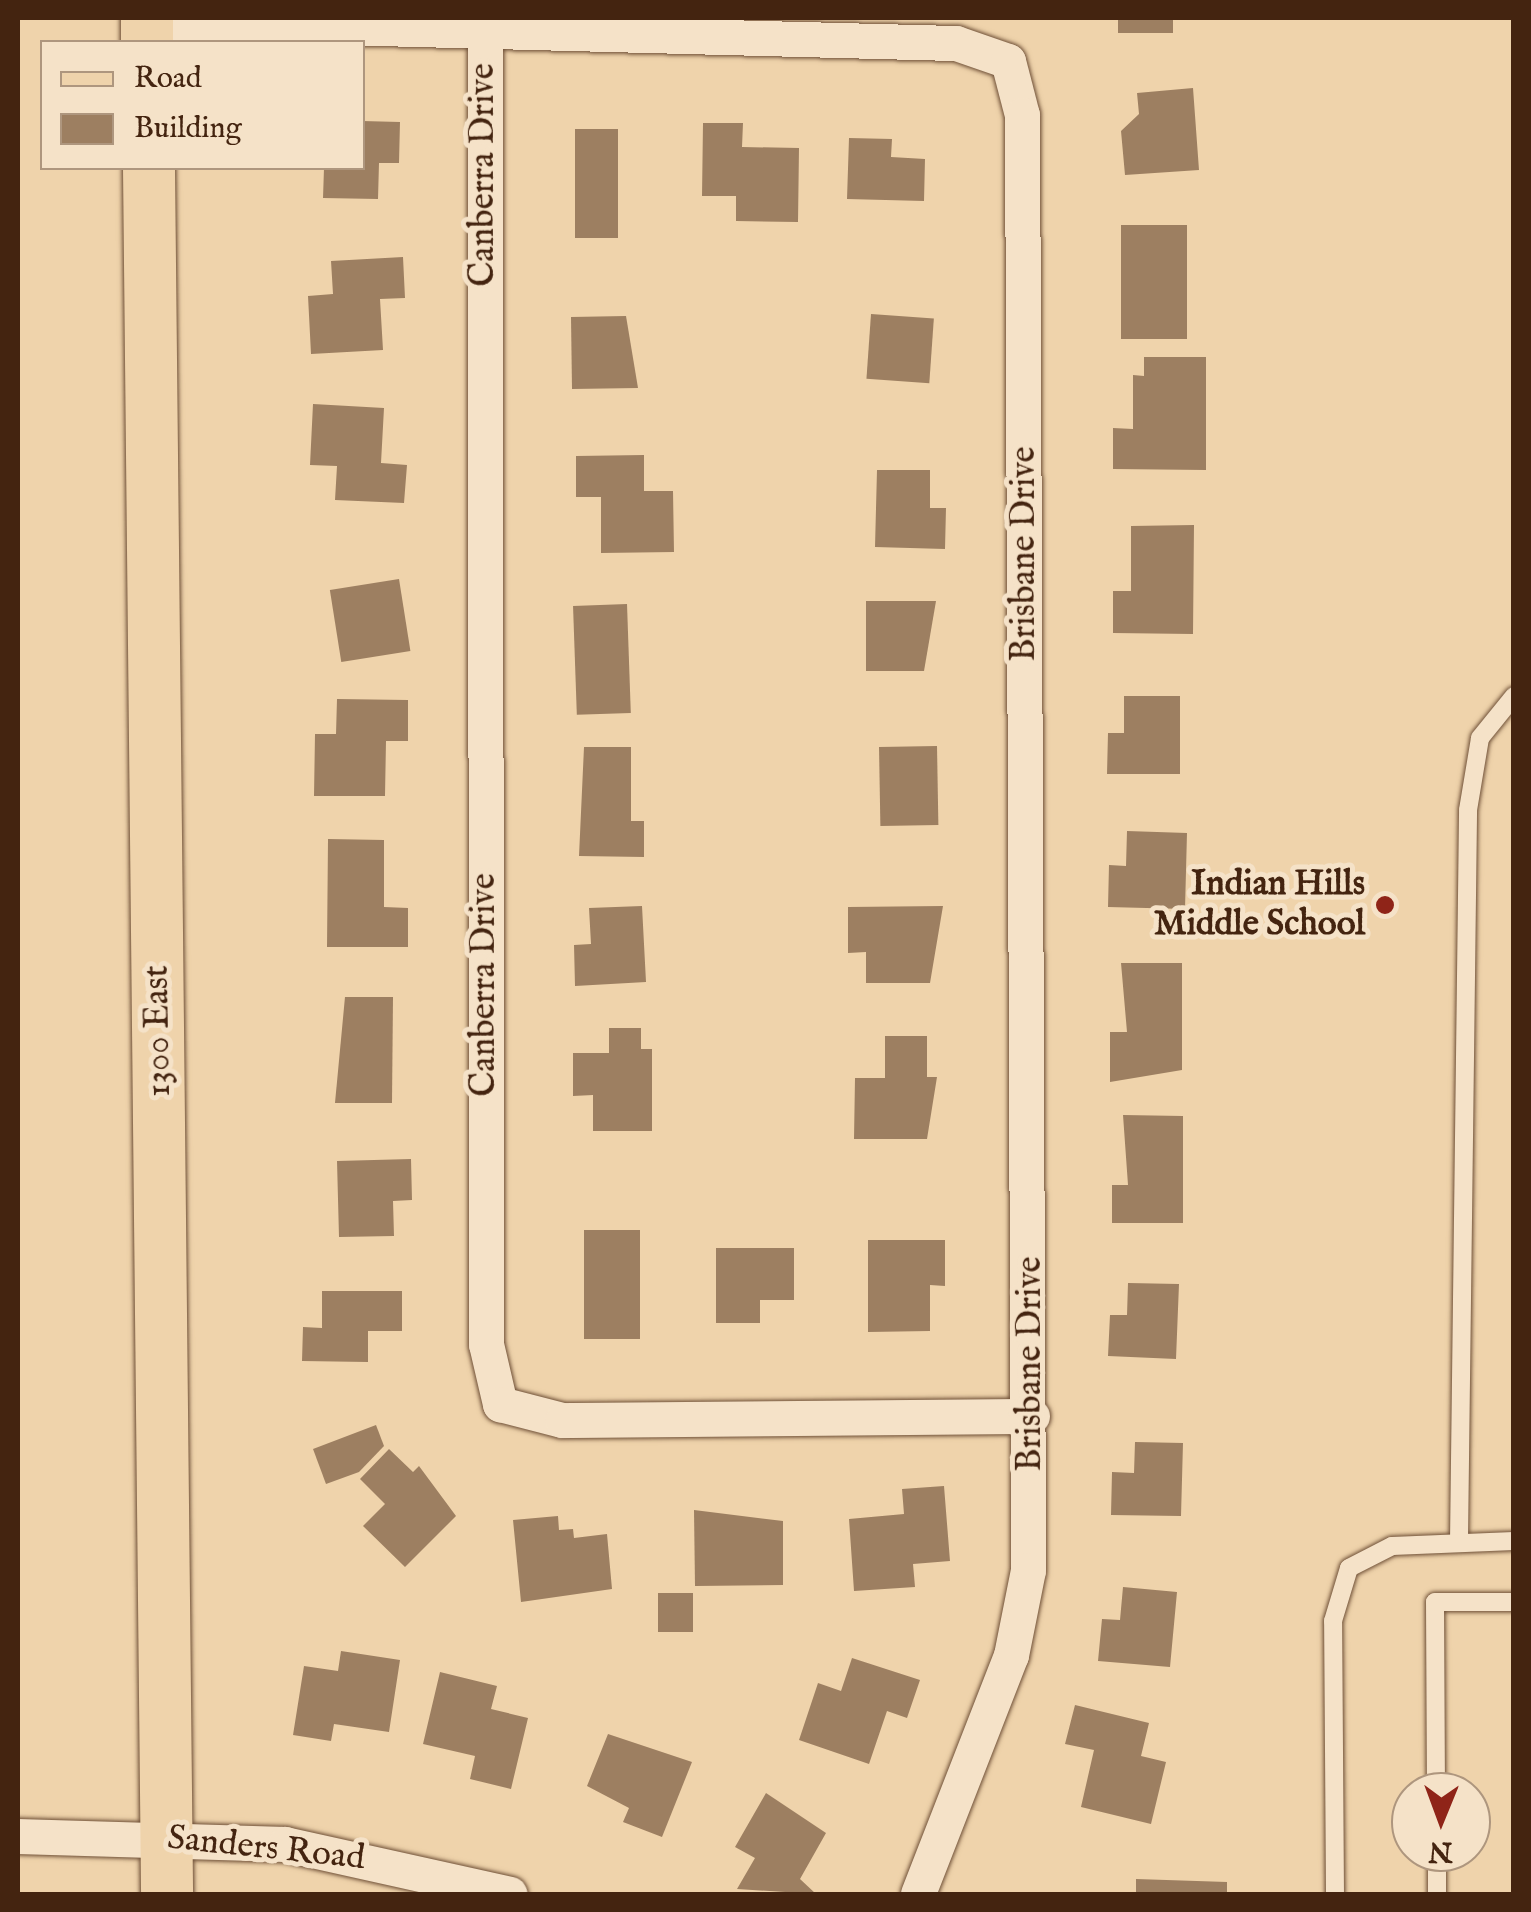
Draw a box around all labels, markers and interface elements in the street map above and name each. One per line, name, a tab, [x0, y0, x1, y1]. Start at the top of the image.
legend	[40, 40, 365, 170]
text: Road	[134, 60, 202, 98]
street label: Canberra Drive	[463, 63, 505, 287]
text: Building	[134, 110, 242, 148]
street label: Brisbane Drive	[1004, 446, 1046, 662]
place label: Indian Hills Middle School	[1154, 864, 1365, 946]
street label: Canberra Drive	[464, 873, 506, 1097]
marker: Indian Hills Middle School	[1374, 894, 1396, 916]
street label: 1300 East	[137, 965, 181, 1097]
street label: Brisbane Drive	[1010, 1256, 1052, 1472]
north arrow	[1391, 1772, 1491, 1872]
street label: Sanders Road	[165, 1818, 367, 1880]
text: N	[1428, 1833, 1453, 1868]

